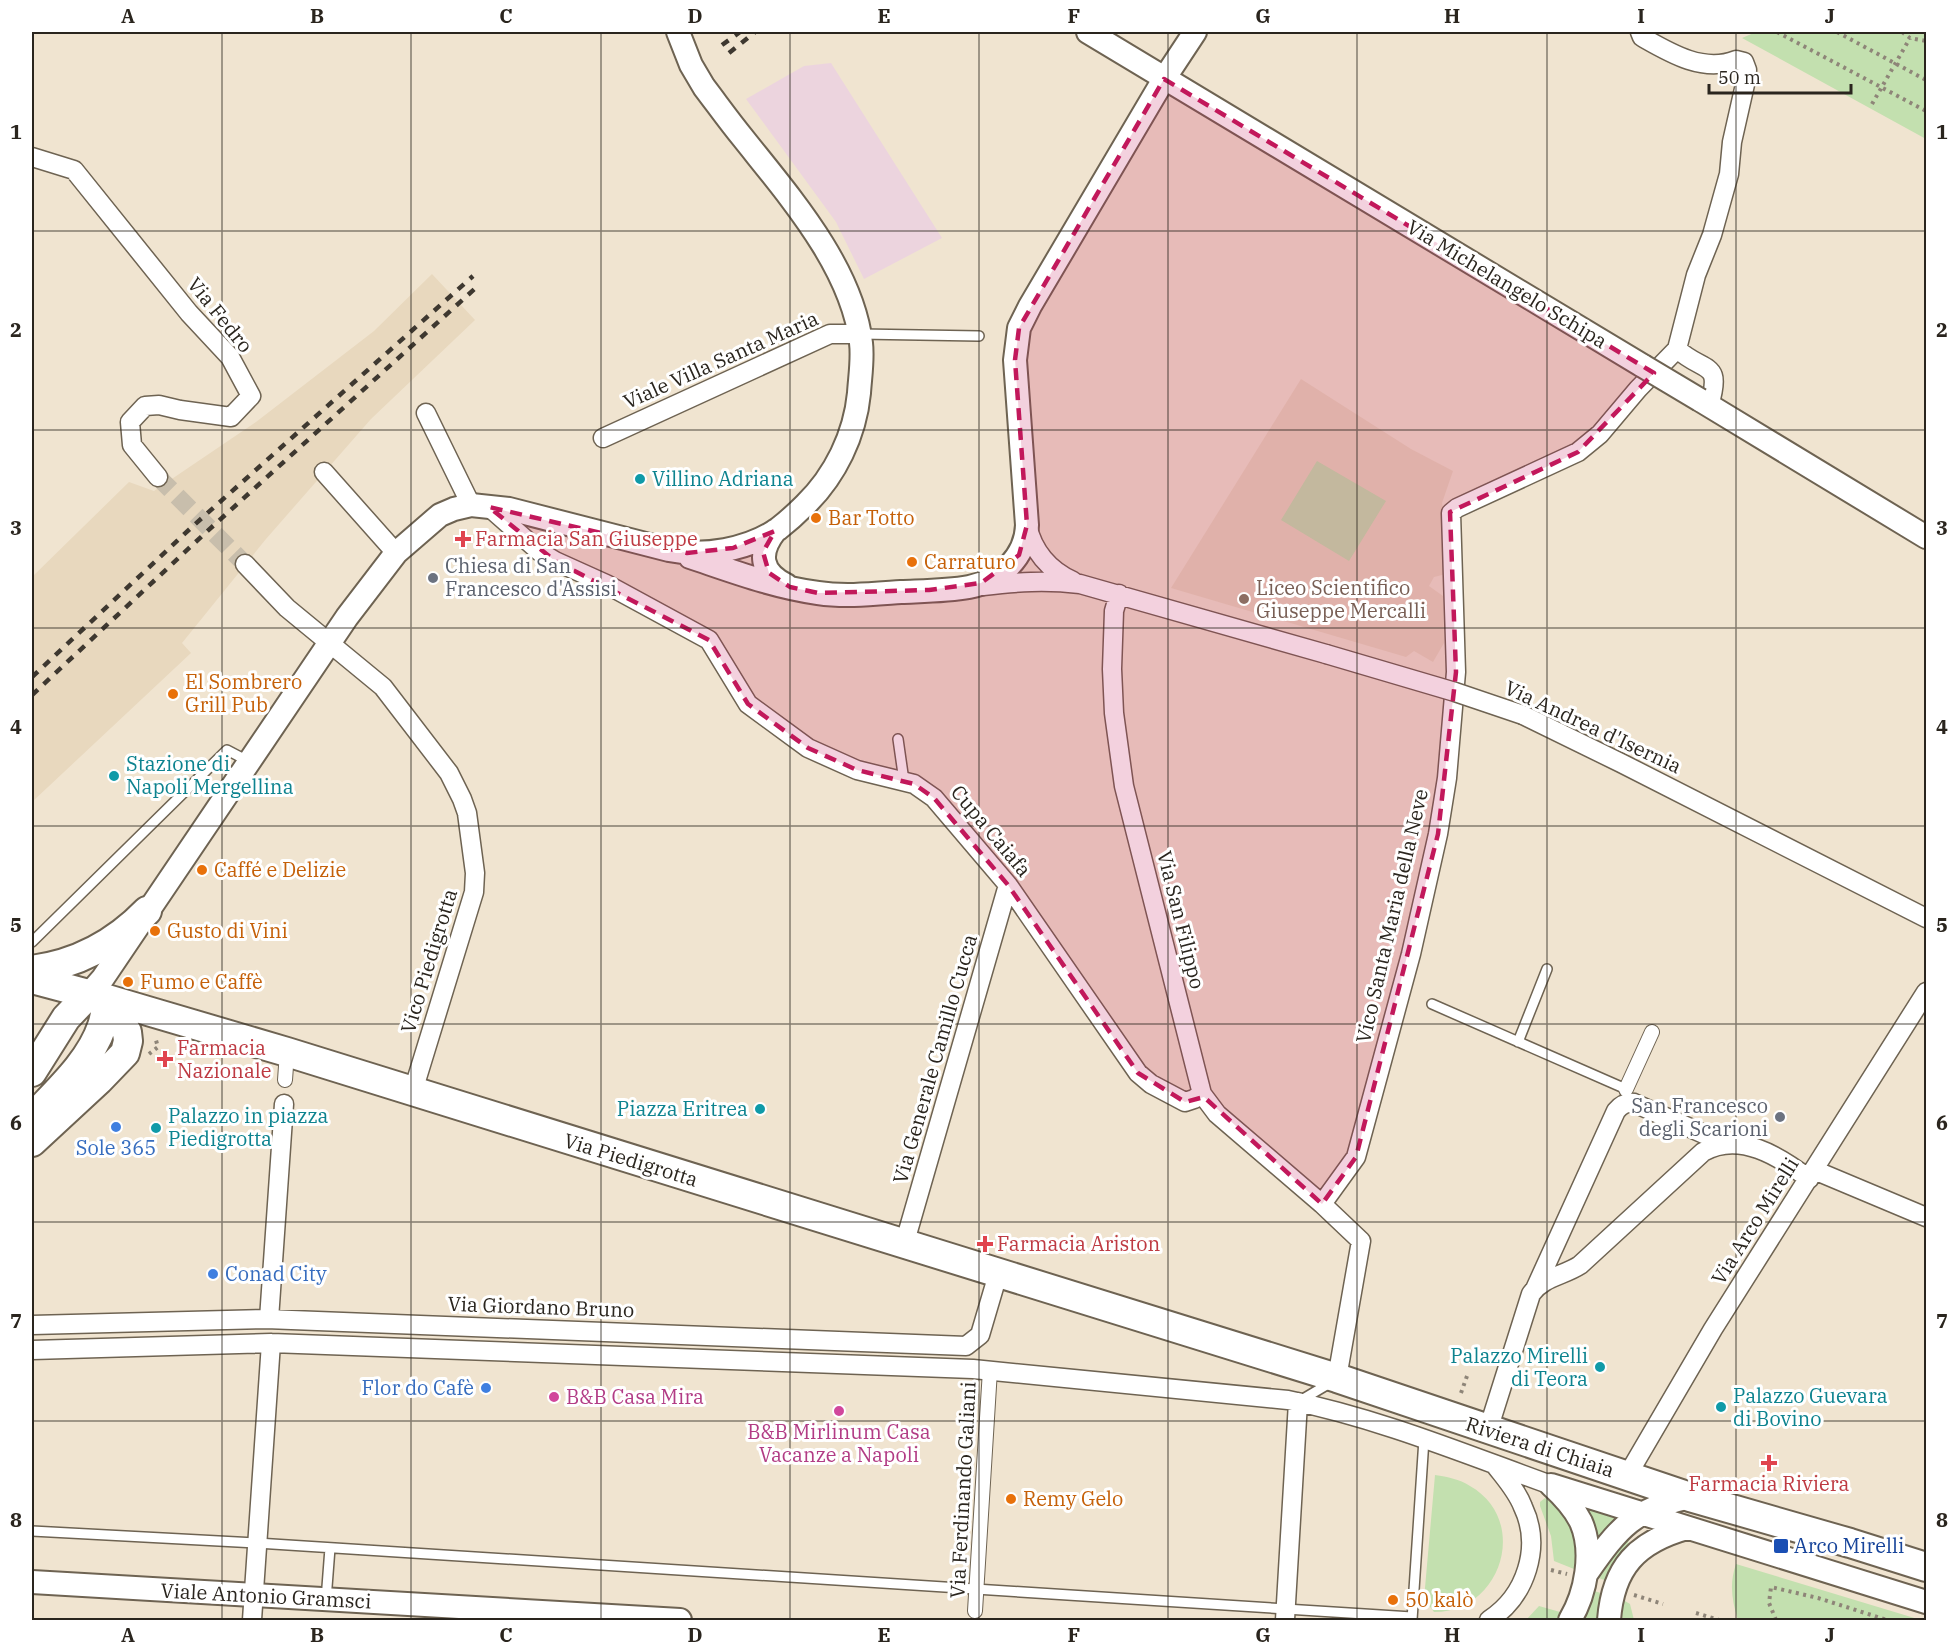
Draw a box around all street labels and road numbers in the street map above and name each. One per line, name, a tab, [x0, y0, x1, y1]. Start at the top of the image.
street label: Via Michelangelo Schipa	[1402, 213, 1613, 354]
street label: Via Fedro	[182, 271, 259, 358]
street label: Viale Villa Santa Maria	[619, 304, 823, 415]
street label: Via Andrea d'Isernia	[1501, 674, 1686, 779]
street label: Cupa Caiafa	[945, 779, 1038, 882]
street label: Vico Santa Maria della Neve	[1349, 786, 1434, 1046]
street label: Via San Filippo	[1151, 848, 1212, 992]
street label: Vico Piedigrotta	[394, 885, 463, 1036]
street label: Via Generale Camillo Cucca	[886, 931, 983, 1187]
street label: Via Piedigrotta	[561, 1126, 702, 1193]
street label: Via Arco Mirelli	[1705, 1152, 1804, 1289]
street label: Via Giordano Bruno	[447, 1290, 635, 1323]
street label: Via Ferdinando Galiani	[943, 1381, 982, 1599]
street label: Riviera di Chiaia	[1462, 1410, 1618, 1483]
street label: Viale Antonio Gramsci	[160, 1576, 372, 1615]

